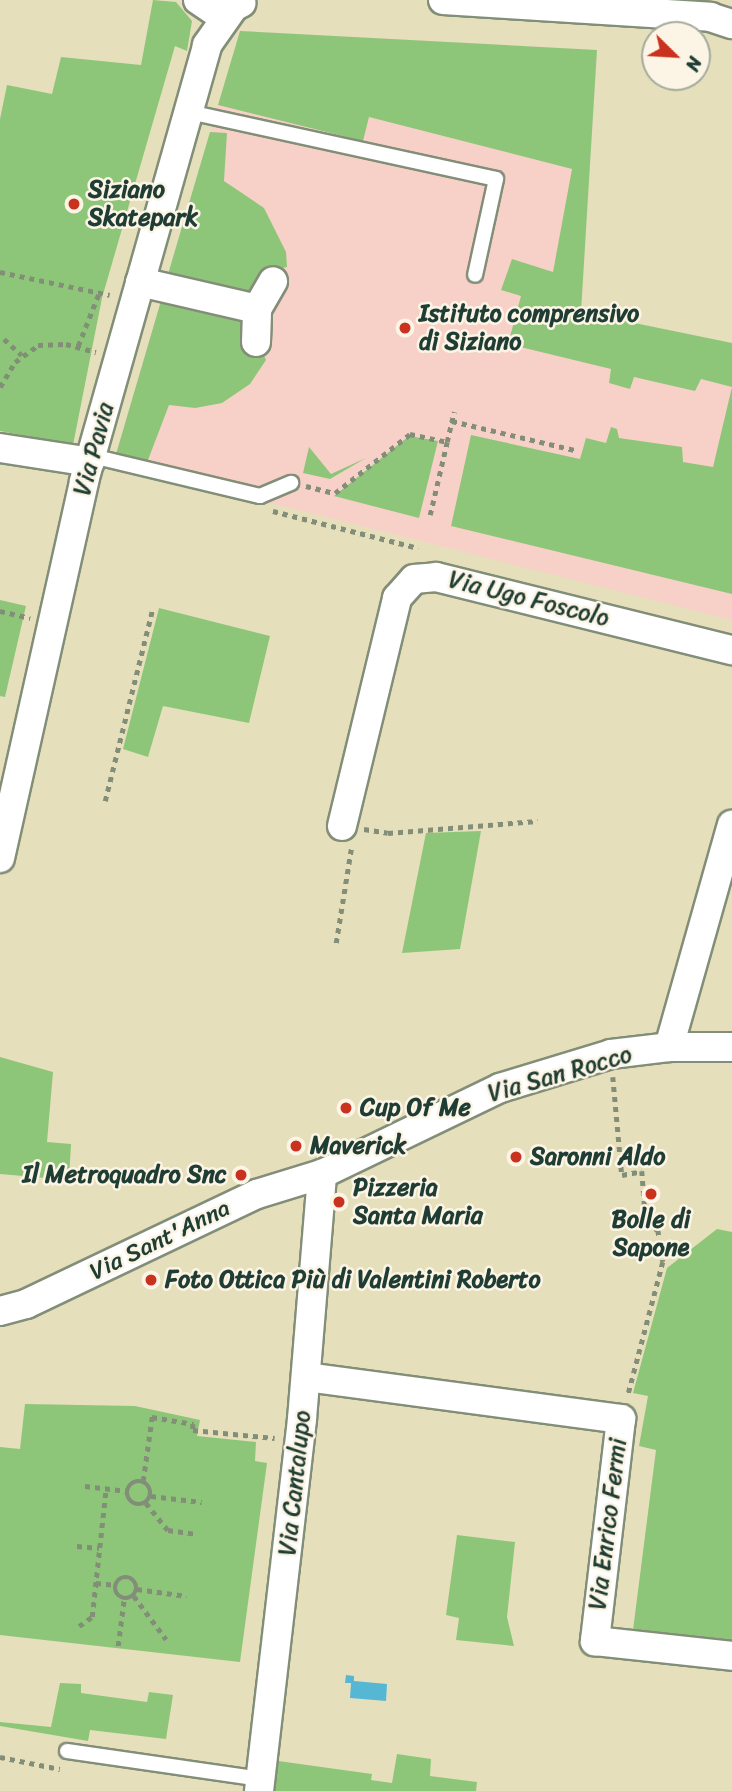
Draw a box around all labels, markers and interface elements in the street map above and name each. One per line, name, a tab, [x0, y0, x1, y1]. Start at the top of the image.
north arrow	[641, 21, 711, 91]
text: N	[676, 51, 712, 77]
place label: Siziano Skatepark	[88, 176, 198, 232]
marker: Siziano Skatepark	[66, 196, 82, 212]
place label: Istituto comprensivo di Siziano	[419, 300, 638, 356]
marker: Istituto comprensivo di Siziano	[397, 320, 413, 336]
street label: Via Pavia	[68, 399, 120, 499]
street label: Via Ugo Foscolo	[446, 565, 612, 633]
street label: Via San Rocco	[485, 1040, 635, 1108]
place label: Cup Of Me	[360, 1094, 471, 1122]
marker: Cup Of Me	[338, 1100, 354, 1116]
place label: Maverick	[310, 1132, 406, 1160]
marker: Maverick	[288, 1138, 304, 1154]
place label: Saronni Aldo	[530, 1143, 665, 1171]
marker: Saronni Aldo	[508, 1149, 524, 1165]
place label: Il Metroquadro Snc	[22, 1161, 227, 1189]
marker: Il Metroquadro Snc	[233, 1167, 249, 1183]
place label: Pizzeria Santa Maria	[353, 1174, 482, 1230]
marker: Bolle di Sapone	[643, 1186, 659, 1202]
street label: Via Sant'Anna	[85, 1194, 235, 1286]
marker: Pizzeria Santa Maria	[331, 1194, 347, 1210]
place label: Bolle di Sapone	[612, 1206, 690, 1262]
place label: Foto Ottica Più di Valentini Roberto	[165, 1266, 540, 1294]
marker: Foto Ottica Più di Valentini Roberto	[143, 1272, 159, 1288]
street label: Via Cantalupo	[273, 1409, 317, 1557]
street label: Via Enrico Fermi	[583, 1437, 633, 1611]

